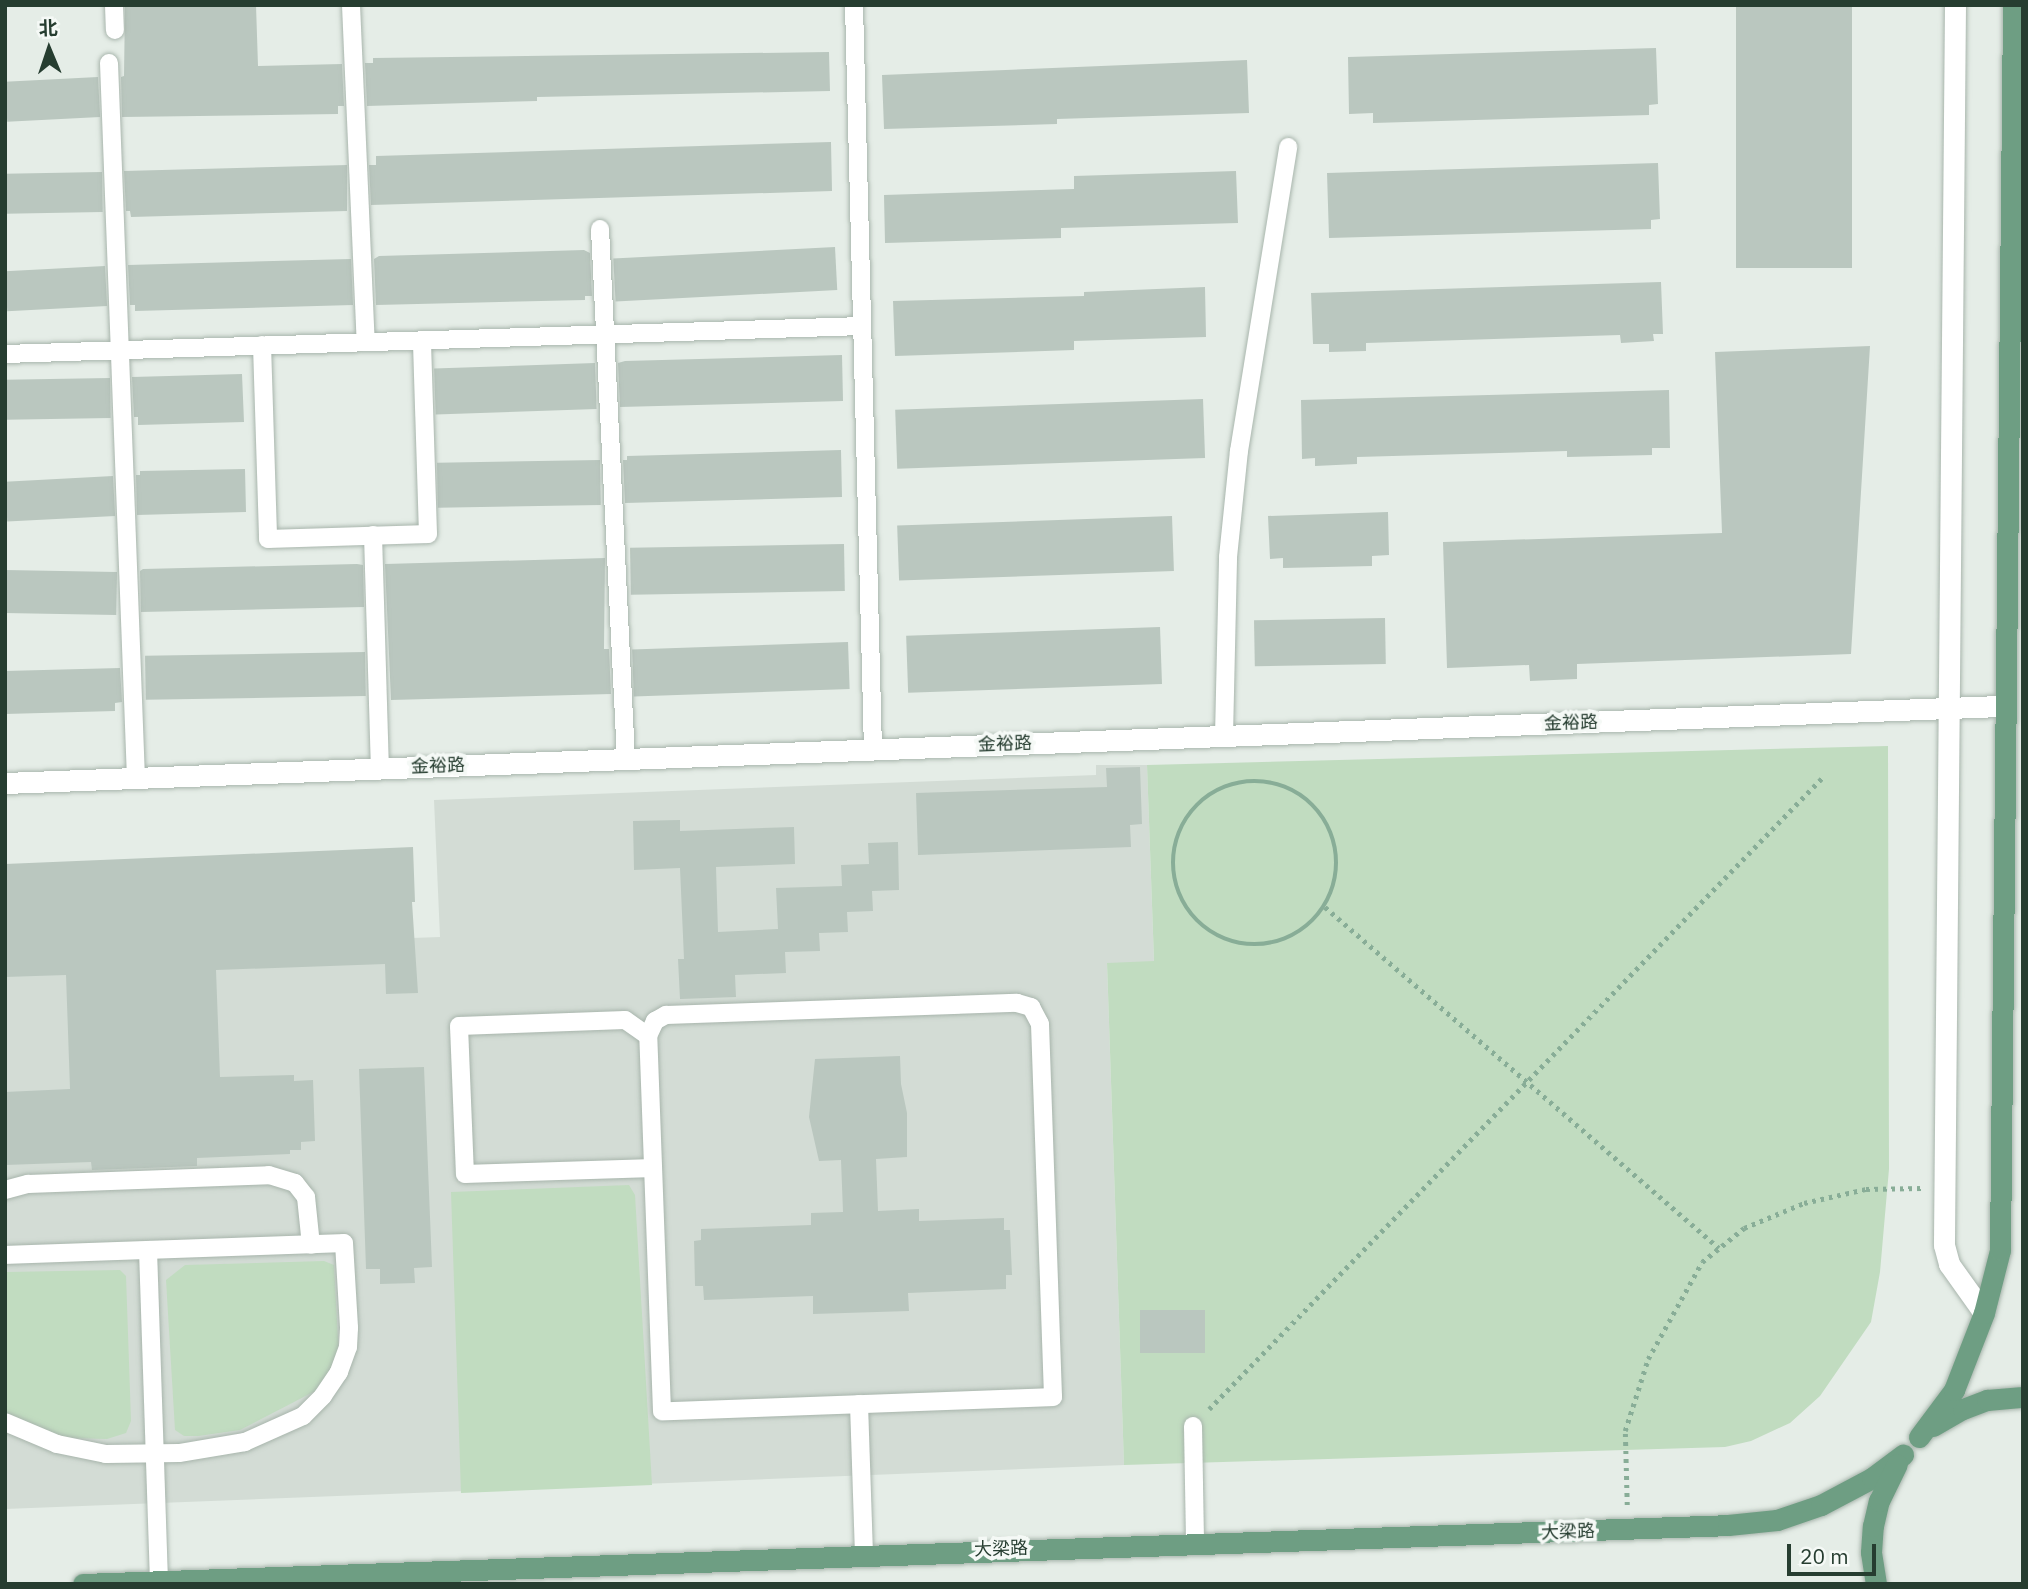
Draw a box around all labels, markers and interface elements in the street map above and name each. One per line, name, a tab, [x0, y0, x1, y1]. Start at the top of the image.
north arrow	[14, 14, 84, 84]
text: 北	[38, 16, 58, 40]
street label: 金裕路	[1544, 711, 1598, 735]
street label: 金裕路	[978, 732, 1032, 756]
street label: 金裕路	[411, 754, 465, 778]
street label: 大梁路	[1541, 1520, 1595, 1544]
scale bar	[1790, 1530, 1879, 1574]
street label: 大梁路	[974, 1537, 1028, 1561]
text: 20 m	[1800, 1542, 1849, 1570]

